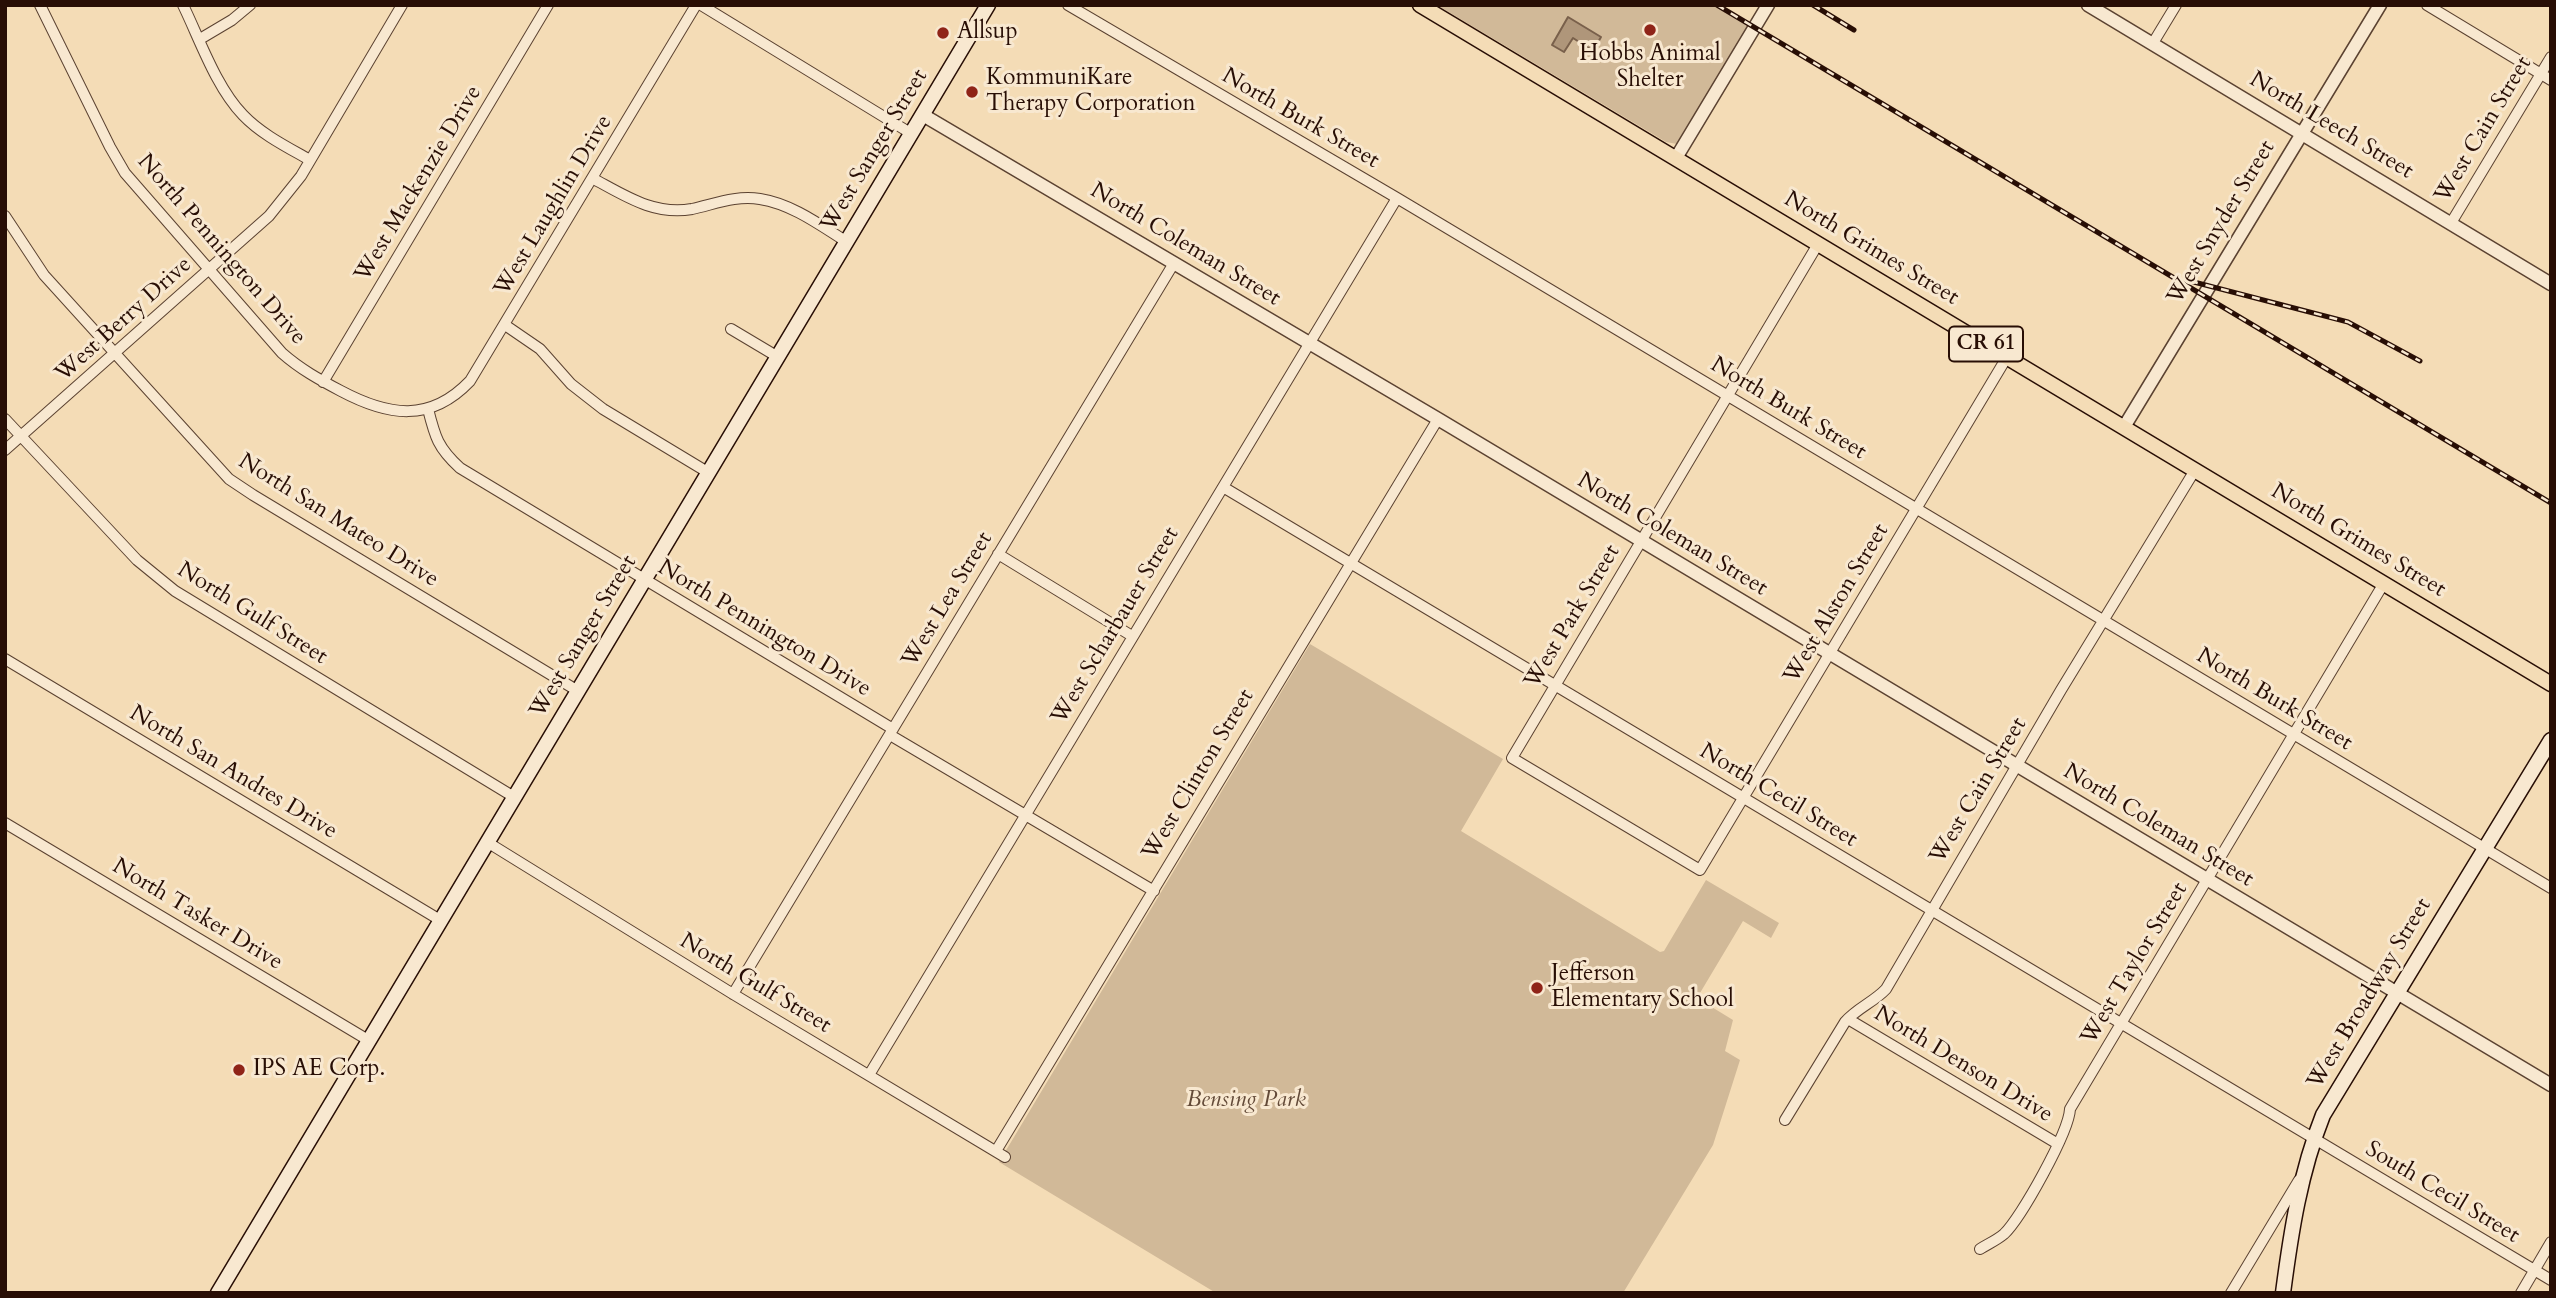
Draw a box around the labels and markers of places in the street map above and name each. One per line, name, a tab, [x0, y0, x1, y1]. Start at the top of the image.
place label: Allsup	[957, 19, 1018, 47]
marker: Hobbs Animal Shelter	[1642, 22, 1658, 38]
marker: Allsup	[935, 25, 951, 41]
place label: Hobbs Animal Shelter	[1579, 41, 1721, 95]
place label: KommuniKare Therapy Corporation	[986, 65, 1195, 119]
marker: KommuniKare Therapy Corporation	[964, 84, 980, 100]
place label: Jefferson Elementary School	[1551, 961, 1734, 1015]
marker: Jefferson Elementary School	[1529, 980, 1545, 996]
place label: IPS AE Corp.	[253, 1056, 385, 1084]
marker: IPS AE Corp.	[231, 1062, 247, 1078]

